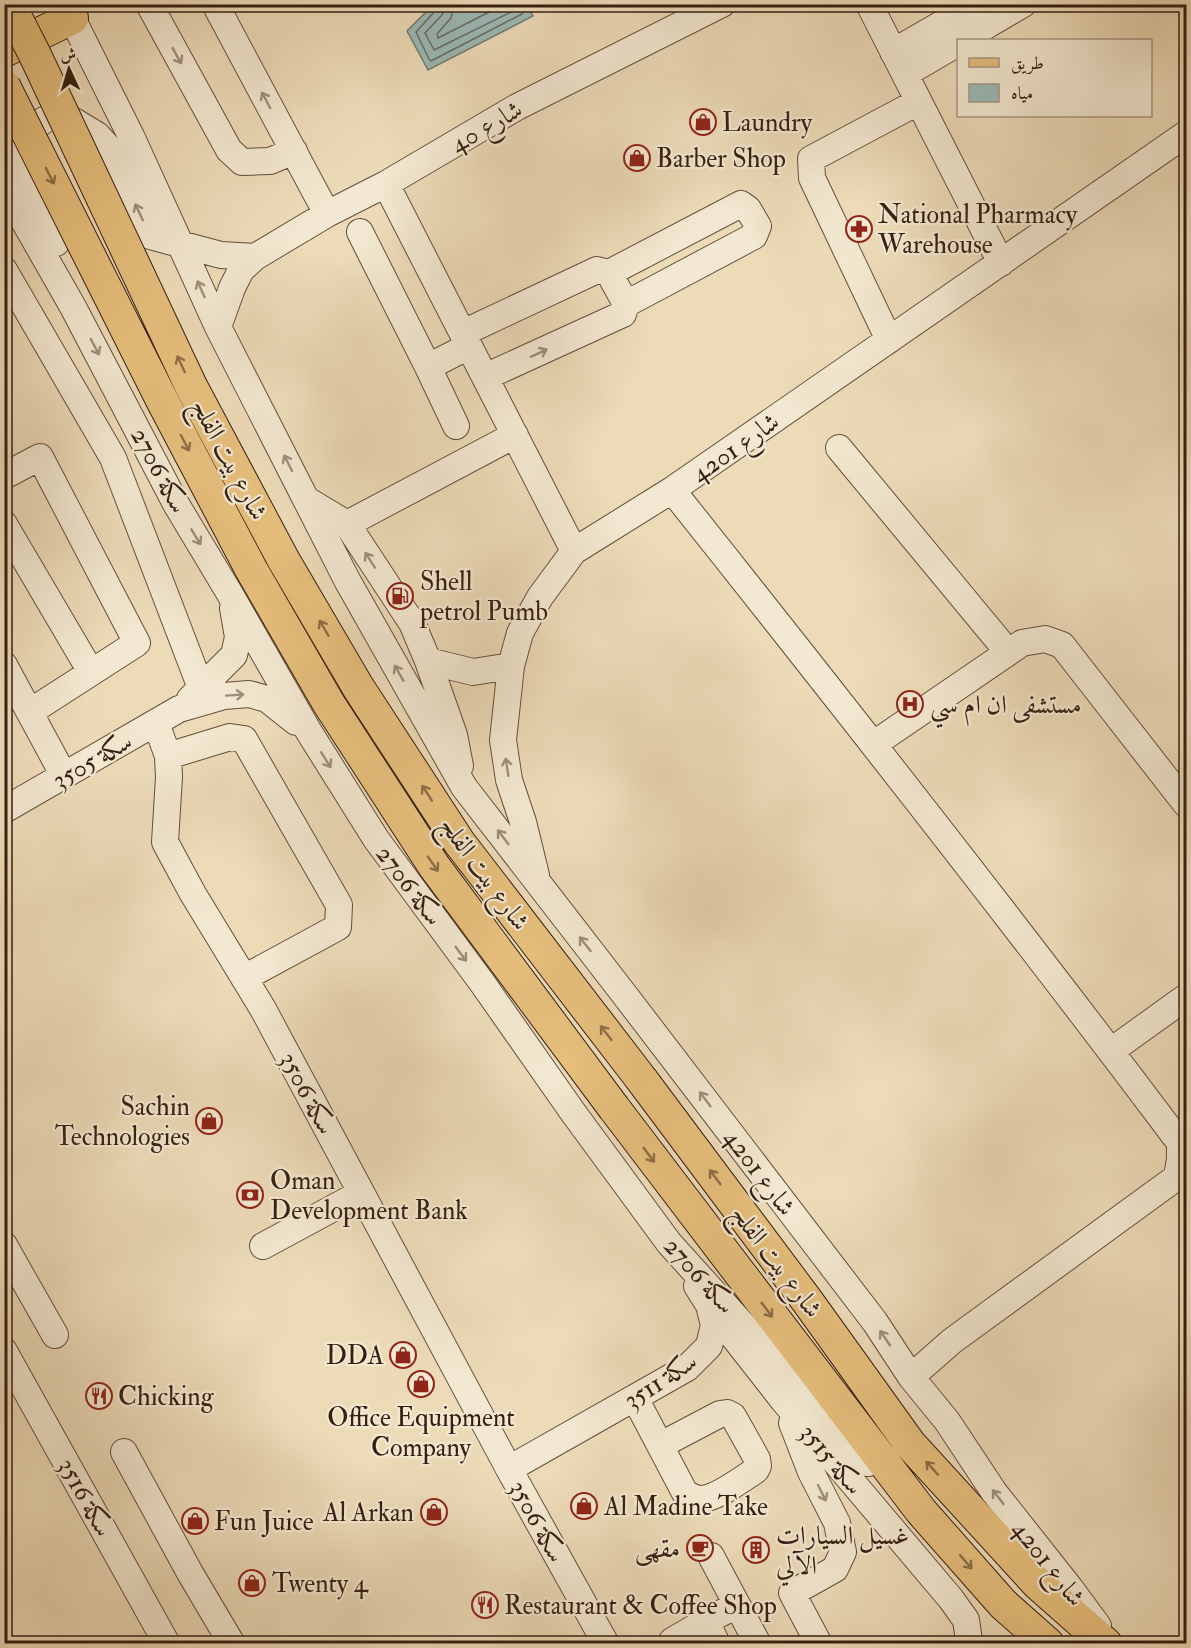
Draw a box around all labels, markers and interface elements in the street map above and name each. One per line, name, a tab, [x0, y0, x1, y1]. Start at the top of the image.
north arrow	[39, 39, 99, 99]
legend	[957, 39, 1152, 117]
text: ش	[59, 45, 77, 66]
one-way arrow	[171, 47, 183, 64]
text: طريق	[1011, 52, 1044, 75]
text: مياه	[1011, 82, 1033, 105]
one-way arrow	[260, 91, 271, 109]
street label: 40 شارع	[445, 94, 531, 165]
shop icon: Laundry	[688, 107, 718, 137]
place label: Laundry	[722, 107, 813, 139]
shop icon: Barber Shop	[622, 143, 652, 173]
place label: Barber Shop	[656, 143, 786, 176]
one-way arrow	[44, 166, 56, 184]
place label: National Pharmacy Warehouse	[877, 199, 1078, 261]
one-way arrow	[133, 204, 144, 222]
pharmacy icon: National Pharmacy Warehouse	[844, 214, 874, 244]
one-way arrow	[195, 280, 207, 298]
one-way arrow	[90, 337, 101, 355]
one-way arrow	[529, 346, 547, 358]
one-way arrow	[174, 356, 186, 374]
street label: شارع بيت الفلج	[178, 393, 275, 529]
street label: شارع 4201	[685, 406, 789, 494]
street label: سكة 2706	[123, 422, 195, 519]
one-way arrow	[180, 434, 191, 452]
one-way arrow	[282, 455, 293, 473]
one-way arrow	[191, 528, 203, 545]
one-way arrow	[364, 552, 377, 569]
place label: Shell petrol Pumb	[419, 566, 548, 629]
fuel station icon: Shell petrol Pumb	[385, 581, 415, 611]
one-way arrow	[317, 620, 329, 637]
one-way arrow	[393, 664, 404, 682]
one-way arrow	[225, 689, 245, 700]
hospital icon: مستشفى ان ام سي	[895, 689, 925, 719]
place label: مستشفى ان ام سي	[930, 689, 1082, 728]
street label: سكة 3505	[47, 725, 138, 796]
one-way arrow	[321, 751, 333, 768]
one-way arrow	[502, 757, 513, 777]
one-way arrow	[421, 785, 433, 802]
street label: شارع بيت الفلج	[426, 810, 536, 941]
one-way arrow	[496, 830, 509, 846]
street label: سكة 2706	[369, 839, 450, 932]
one-way arrow	[427, 856, 439, 872]
one-way arrow	[579, 937, 592, 953]
one-way arrow	[455, 946, 468, 962]
one-way arrow	[600, 1026, 613, 1042]
street label: سكة 3506	[272, 1047, 342, 1140]
place label: Sachin Technologies	[55, 1091, 190, 1153]
one-way arrow	[698, 1091, 711, 1107]
shop icon: Sachin Technologies	[194, 1106, 224, 1136]
street label: شارع 4201	[712, 1123, 802, 1225]
one-way arrow	[642, 1147, 655, 1163]
place label: Oman Development Bank	[270, 1165, 468, 1228]
one-way arrow	[708, 1170, 721, 1186]
bank icon: Oman Development Bank	[235, 1180, 265, 1210]
street label: شارع بيت الفلج	[718, 1199, 829, 1329]
street label: سكة 2706	[656, 1231, 742, 1321]
one-way arrow	[760, 1302, 773, 1318]
one-way arrow	[879, 1330, 891, 1347]
place label: DDA	[326, 1340, 384, 1372]
shop icon: DDA	[388, 1340, 418, 1370]
street label: سكة 3511	[618, 1345, 703, 1416]
shop icon: Office Equipment Company	[406, 1369, 436, 1399]
restaurant icon: Chicking	[84, 1381, 114, 1411]
place label: Chicking	[118, 1381, 215, 1413]
place label: Office Equipment Company	[327, 1402, 515, 1465]
street label: سكة 3515	[792, 1418, 870, 1502]
street label: سكة 3516	[51, 1453, 120, 1542]
one-way arrow	[925, 1460, 939, 1475]
street label: سكة 3506	[502, 1475, 573, 1568]
one-way arrow	[817, 1483, 828, 1501]
one-way arrow	[992, 1489, 1005, 1505]
shop icon: Al Madine Take	[569, 1491, 599, 1521]
place label: Al Madine Take	[603, 1491, 768, 1523]
place label: Al Arkan	[322, 1497, 414, 1529]
shop icon: Al Arkan	[419, 1497, 449, 1527]
shop icon: Fun Juice	[180, 1506, 210, 1536]
place label: Fun Juice	[214, 1506, 314, 1538]
street label: شارع 4201	[1001, 1514, 1092, 1616]
place label: غسيل السيارات الآلي	[776, 1520, 909, 1587]
place label: مقهى	[635, 1533, 680, 1566]
cafe icon: مقهى	[685, 1533, 715, 1563]
building icon: غسيل السيارات الآلي	[741, 1535, 771, 1565]
one-way arrow	[959, 1554, 973, 1569]
shop icon: Twenty 4	[237, 1568, 267, 1598]
place label: Twenty 4	[272, 1568, 369, 1600]
restaurant icon: Restaurant & Coffee Shop	[470, 1590, 500, 1620]
place label: Restaurant & Coffee Shop	[504, 1590, 777, 1623]

